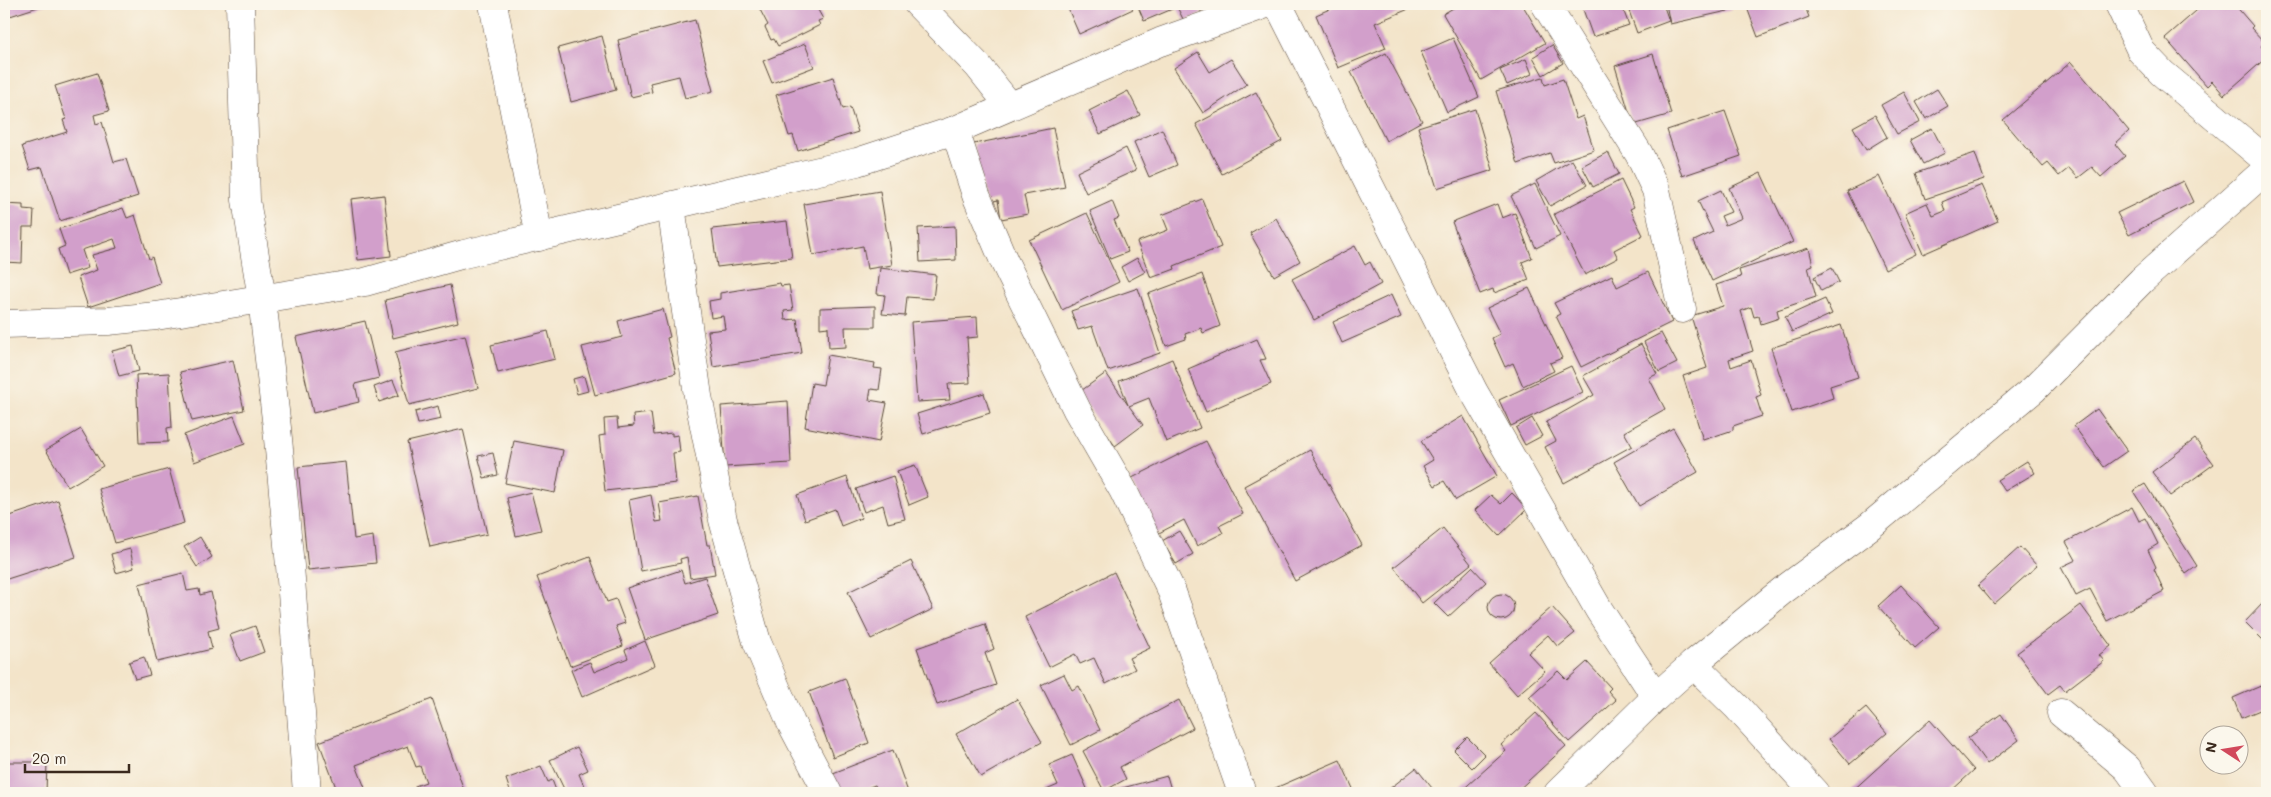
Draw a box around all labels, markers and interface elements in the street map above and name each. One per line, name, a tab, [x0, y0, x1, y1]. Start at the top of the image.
north arrow	[2198, 724, 2248, 774]
text: N	[2200, 740, 2221, 754]
scale bar	[25, 742, 129, 774]
text: 20 m	[32, 748, 66, 768]

